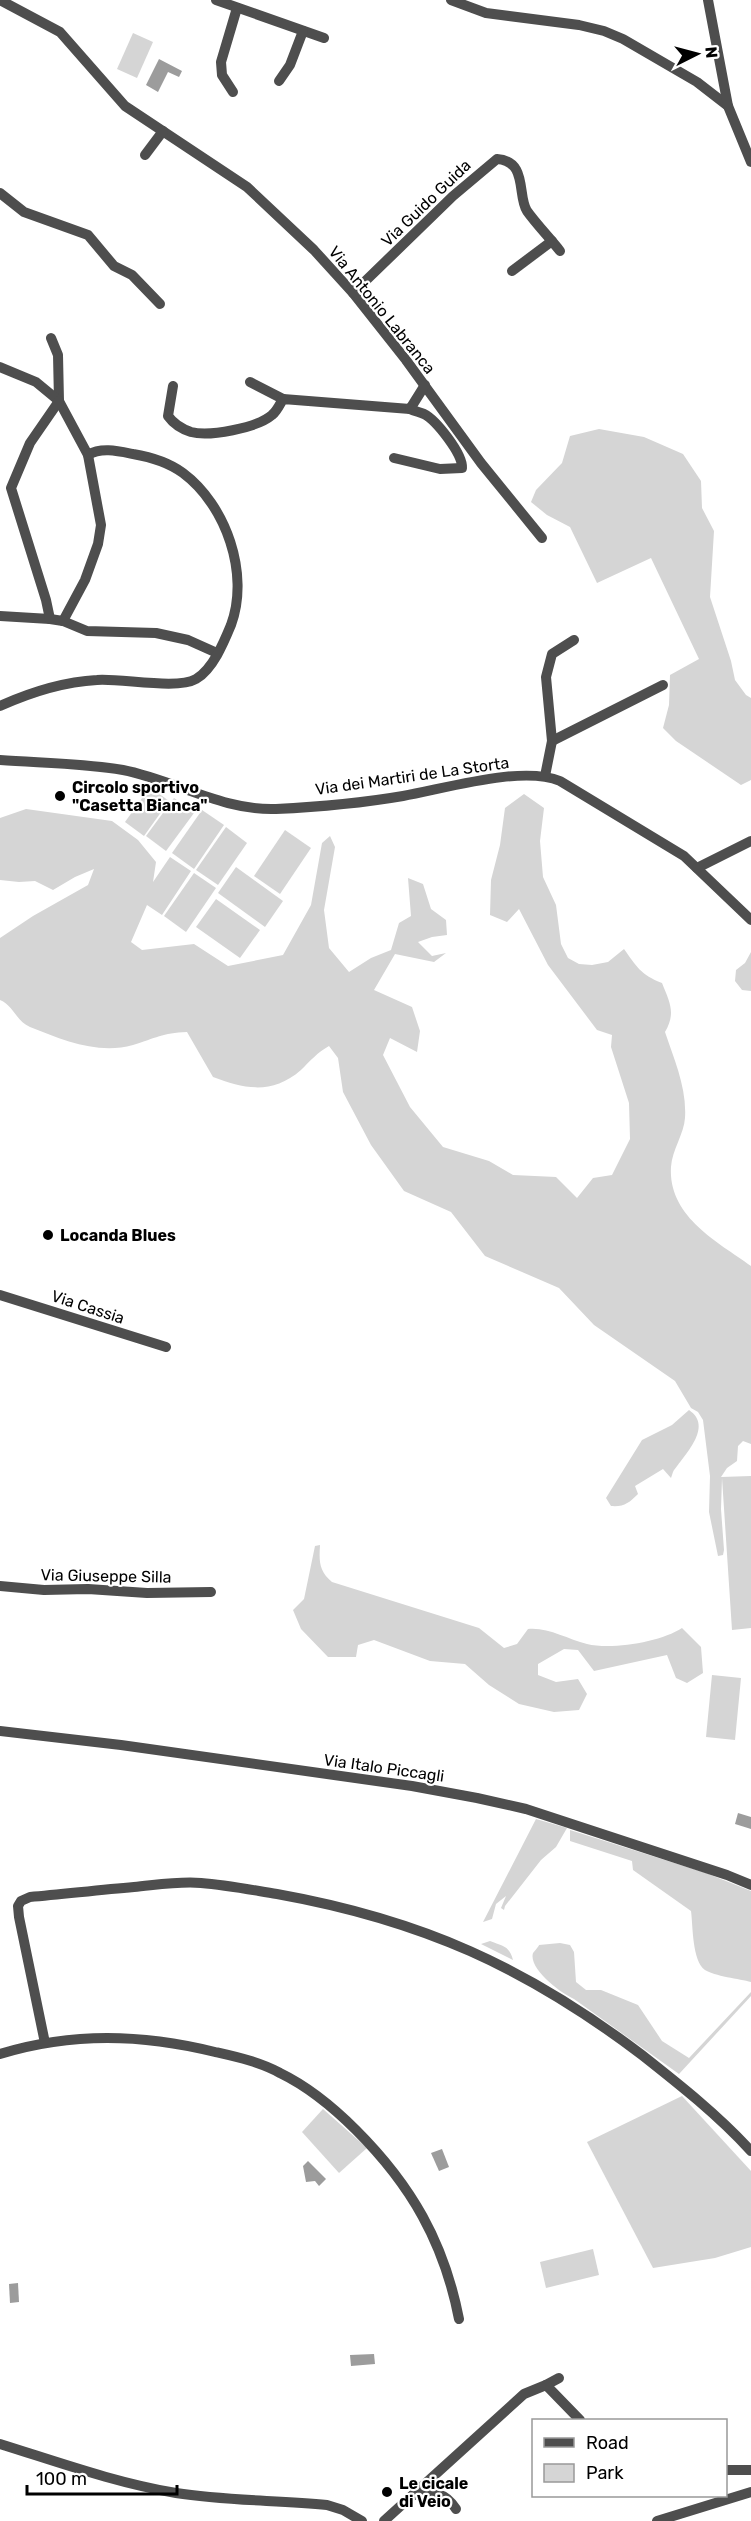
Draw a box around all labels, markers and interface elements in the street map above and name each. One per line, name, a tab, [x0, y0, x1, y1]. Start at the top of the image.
north arrow	[667, 24, 727, 84]
text: N	[701, 46, 721, 59]
street label: Via Guido Guida	[377, 156, 475, 250]
street label: Via Antonio Labranca	[325, 242, 439, 378]
street label: Via dei Martiri de La Storta	[314, 753, 510, 799]
place label: Circolo sportivo "Casetta Bianca"	[72, 778, 207, 815]
marker: Circolo sportivo "Casetta Bianca"	[53, 789, 67, 803]
place label: Locanda Blues	[60, 1226, 176, 1245]
marker: Locanda Blues	[41, 1228, 55, 1242]
street label: Via Cassia	[49, 1286, 127, 1328]
street label: Via Giuseppe Silla	[40, 1565, 172, 1587]
street label: Via Italo Piccagli	[323, 1750, 445, 1786]
legend	[532, 2419, 727, 2497]
text: Road	[586, 2432, 629, 2454]
scale bar	[27, 2458, 177, 2496]
text: Park	[586, 2462, 624, 2484]
text: 100 m	[36, 2468, 87, 2490]
place label: Le cicale di Veio	[399, 2474, 468, 2511]
marker: Le cicale di Veio	[380, 2485, 394, 2499]

